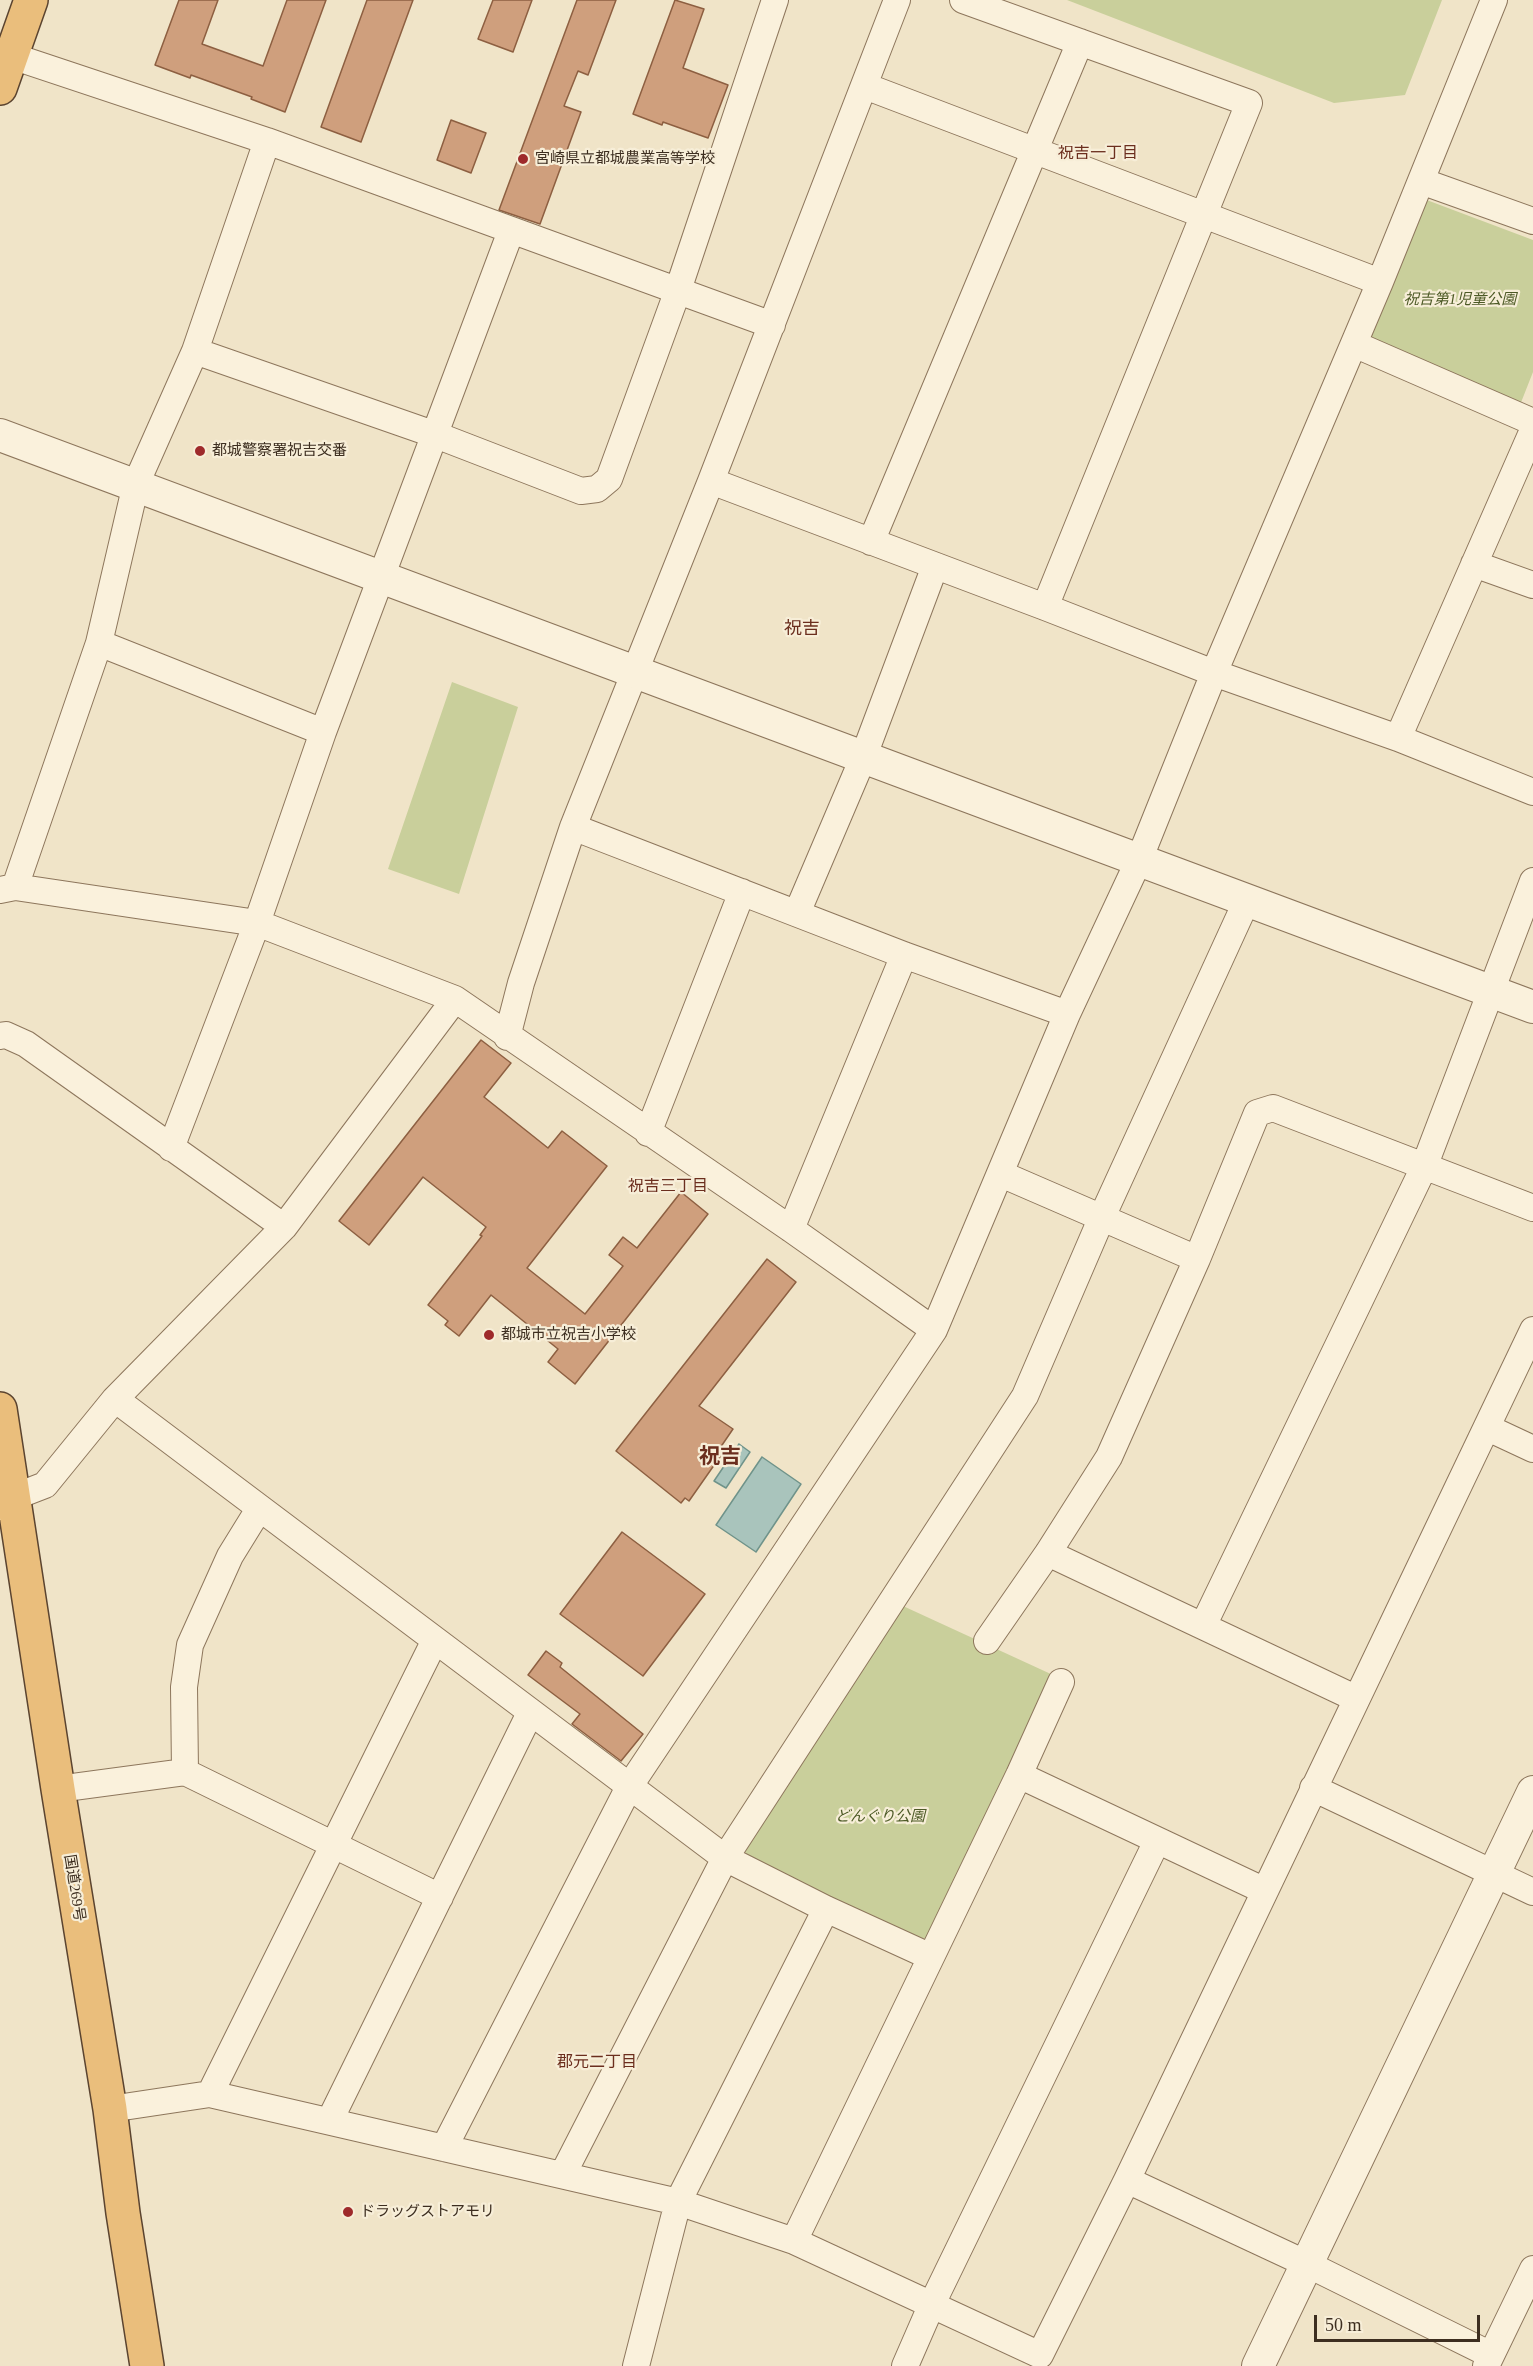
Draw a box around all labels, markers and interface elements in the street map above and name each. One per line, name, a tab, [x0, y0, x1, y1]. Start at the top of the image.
district label: 祝吉一丁目	[1058, 144, 1138, 164]
place label: 宮崎県立都城農業高等学校	[535, 150, 715, 168]
marker: 宮崎県立都城農業高等学校	[516, 152, 530, 166]
park label: 祝吉第1児童公園	[1404, 291, 1516, 309]
place label: 都城警察署祝吉交番	[212, 442, 347, 460]
marker: 都城警察署祝吉交番	[193, 444, 207, 458]
district label: 祝吉	[784, 618, 820, 640]
district label: 祝吉三丁目	[628, 1177, 708, 1197]
place label: 都城市立祝吉小学校	[501, 1326, 636, 1344]
marker: 都城市立祝吉小学校	[482, 1328, 496, 1342]
district label: 祝吉	[699, 1445, 741, 1471]
park label: どんぐり公園	[835, 1808, 925, 1826]
street label: 国道269号	[60, 1853, 88, 1923]
district label: 郡元二丁目	[557, 2053, 637, 2073]
place label: ドラッグストアモリ	[360, 2203, 495, 2221]
marker: ドラッグストアモリ	[341, 2205, 355, 2219]
scale bar	[1317, 2303, 1484, 2341]
text: 50 m	[1325, 2315, 1362, 2335]

